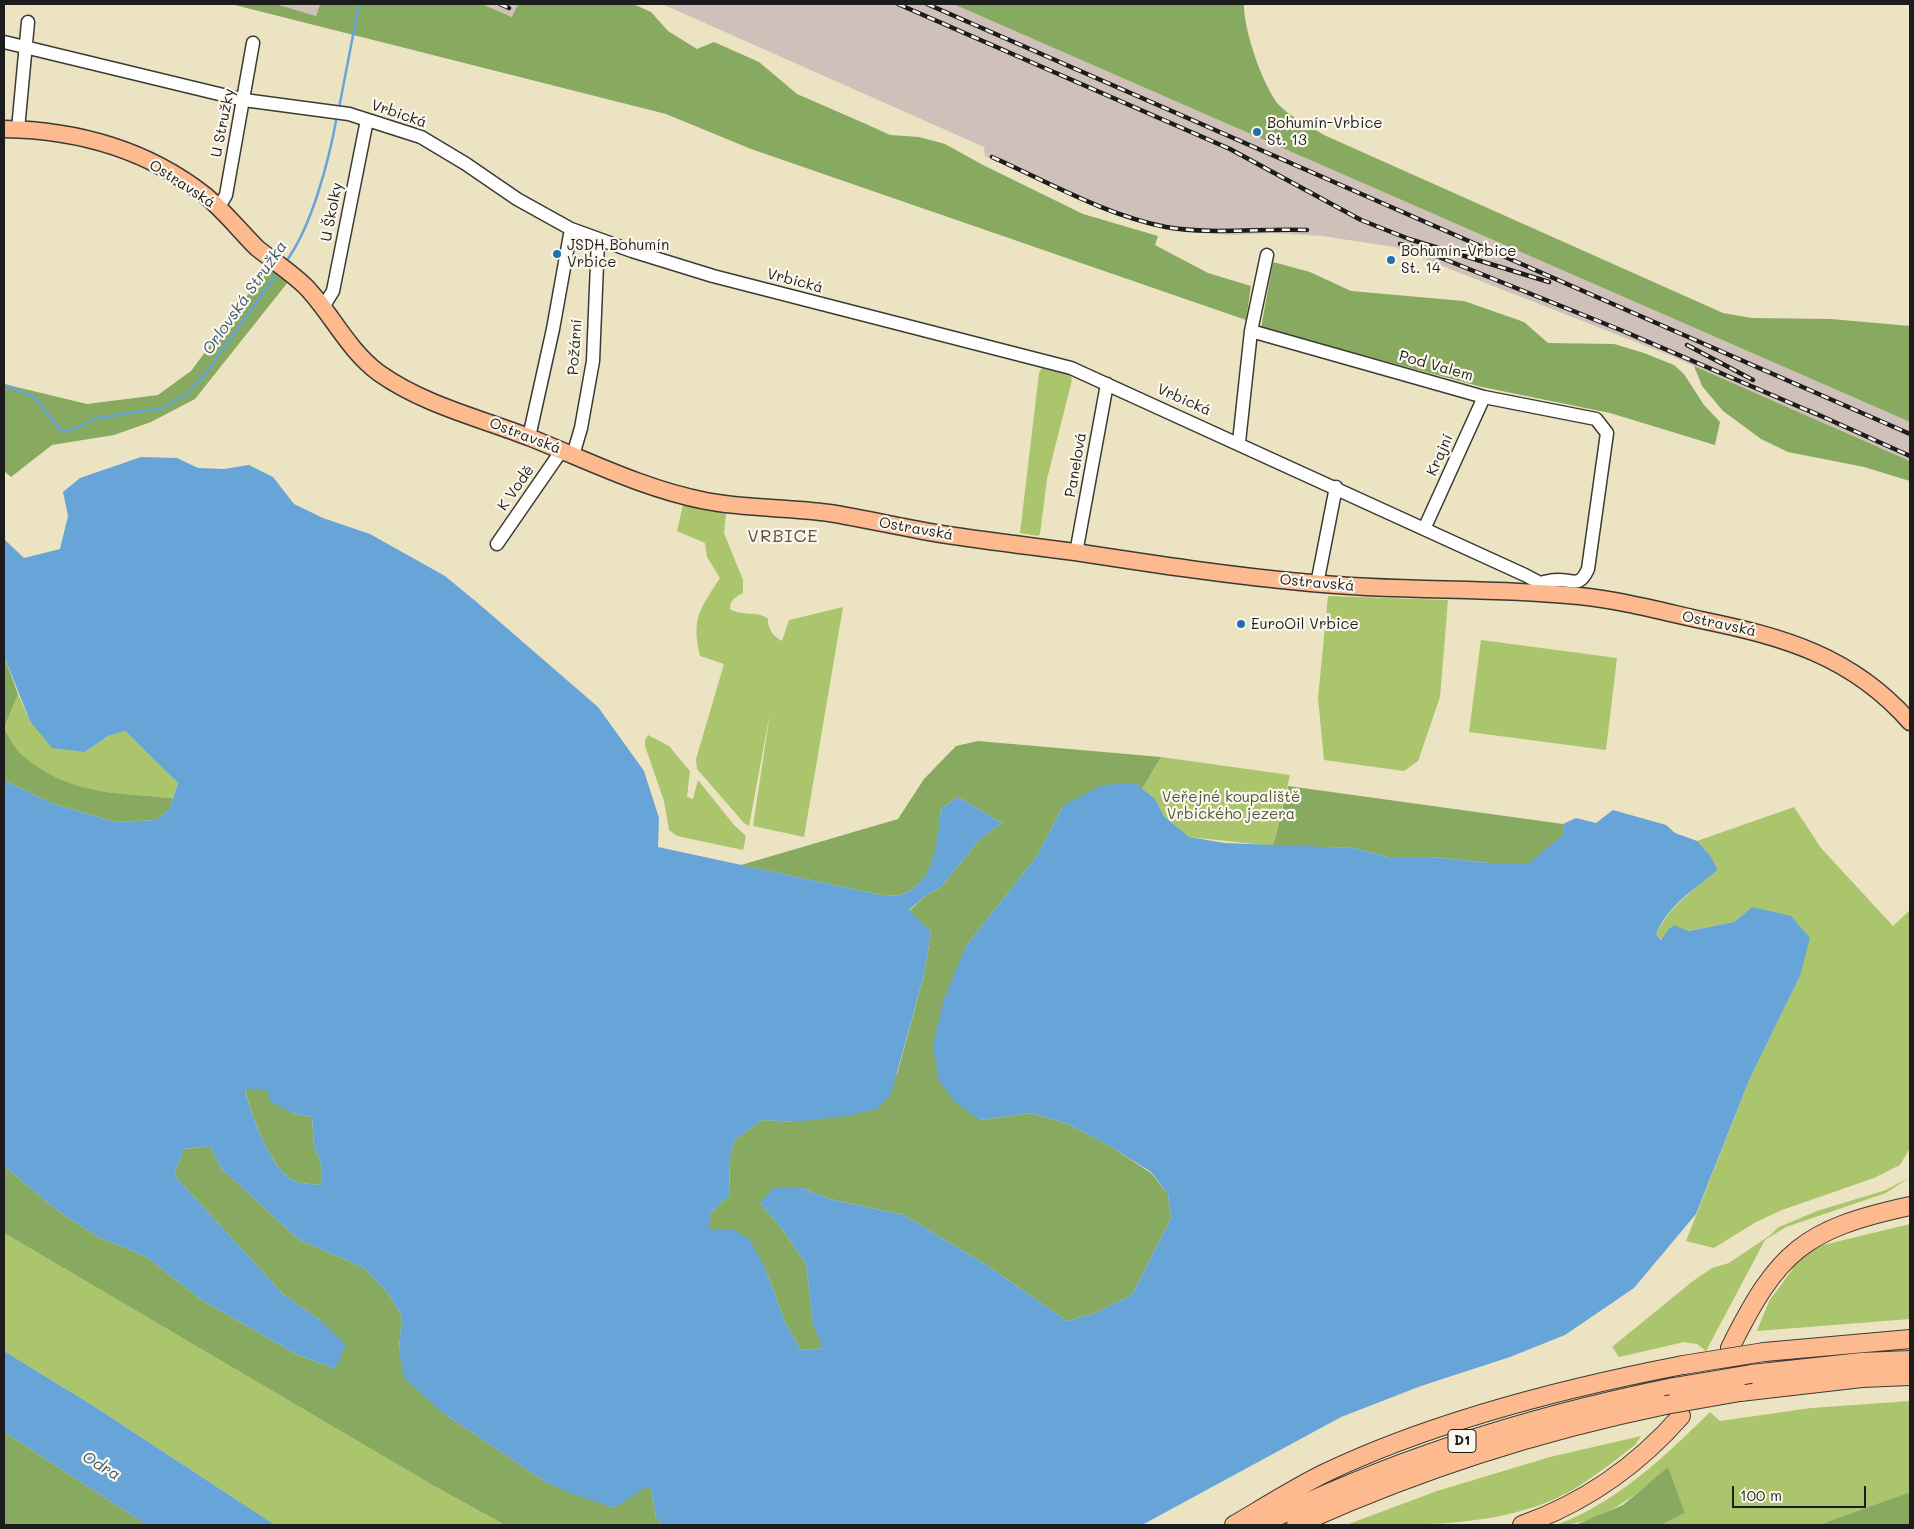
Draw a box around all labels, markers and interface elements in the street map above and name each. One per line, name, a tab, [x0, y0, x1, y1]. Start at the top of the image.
street label: U Stružky	[208, 87, 238, 159]
street label: Vrbická	[369, 96, 429, 132]
place label: Bohumín-Vrbice St. 13	[1267, 114, 1383, 149]
marker: Bohumín-Vrbice St. 13	[1251, 126, 1263, 138]
street label: Ostravská	[146, 156, 218, 212]
street label: U Školky	[317, 181, 347, 243]
place label: JSDH Bohumín Vrbice	[567, 236, 669, 271]
water label: Orlovská Stružka	[199, 238, 291, 358]
place label: Bohumín-Vrbice St. 14	[1401, 242, 1517, 277]
marker: JSDH Bohumín Vrbice	[551, 248, 563, 260]
marker: Bohumín-Vrbice St. 14	[1385, 254, 1397, 266]
street label: Vrbická	[765, 265, 825, 297]
street label: Požární	[564, 318, 586, 376]
street label: Pod Valem	[1397, 347, 1475, 385]
street label: Vrbická	[1154, 380, 1214, 420]
street label: Ostravská	[487, 414, 563, 458]
street label: Panelová	[1061, 431, 1091, 499]
street label: Krajní	[1423, 431, 1457, 479]
street label: K Vodě	[494, 462, 538, 514]
street label: Ostravská	[877, 514, 955, 544]
district label: VRBICE	[747, 525, 819, 547]
street label: Ostravská	[1279, 571, 1355, 595]
street label: Ostravská	[1680, 607, 1758, 641]
place label: EuroOil Vrbice	[1251, 615, 1359, 633]
marker: EuroOil Vrbice	[1235, 618, 1247, 630]
park label: Veřejné koupaliště Vrbického jezera	[1162, 788, 1300, 823]
road number: D1	[1448, 1430, 1476, 1452]
water label: Odra	[79, 1447, 123, 1485]
scale bar	[1734, 1476, 1868, 1508]
text: 100 m	[1740, 1485, 1782, 1505]

